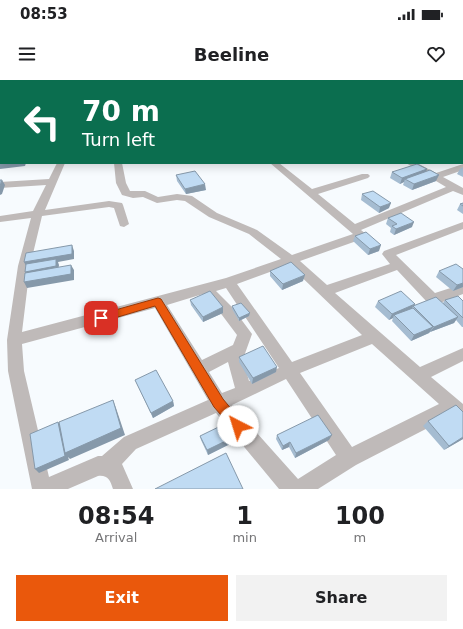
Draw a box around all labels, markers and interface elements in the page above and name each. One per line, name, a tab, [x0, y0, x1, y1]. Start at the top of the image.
text: 08:53	[20, 5, 68, 23]
icon: menu	[16, 43, 38, 65]
icon: heart	[425, 43, 447, 65]
text: Beeline	[194, 44, 269, 65]
text: 70 m	[82, 95, 160, 128]
icon: left	[16, 96, 68, 148]
text: Turn left	[82, 129, 155, 150]
pin	[84, 301, 118, 335]
icon: arrive	[90, 307, 112, 329]
position arrow	[217, 405, 259, 447]
text: 08:54	[78, 502, 154, 530]
text: 1	[236, 502, 253, 530]
text: 100	[335, 502, 385, 530]
text: Arrival	[95, 530, 137, 545]
text: min	[232, 530, 257, 545]
text: m	[354, 530, 366, 545]
button: Exit	[16, 575, 228, 621]
button: Share	[236, 575, 447, 621]

